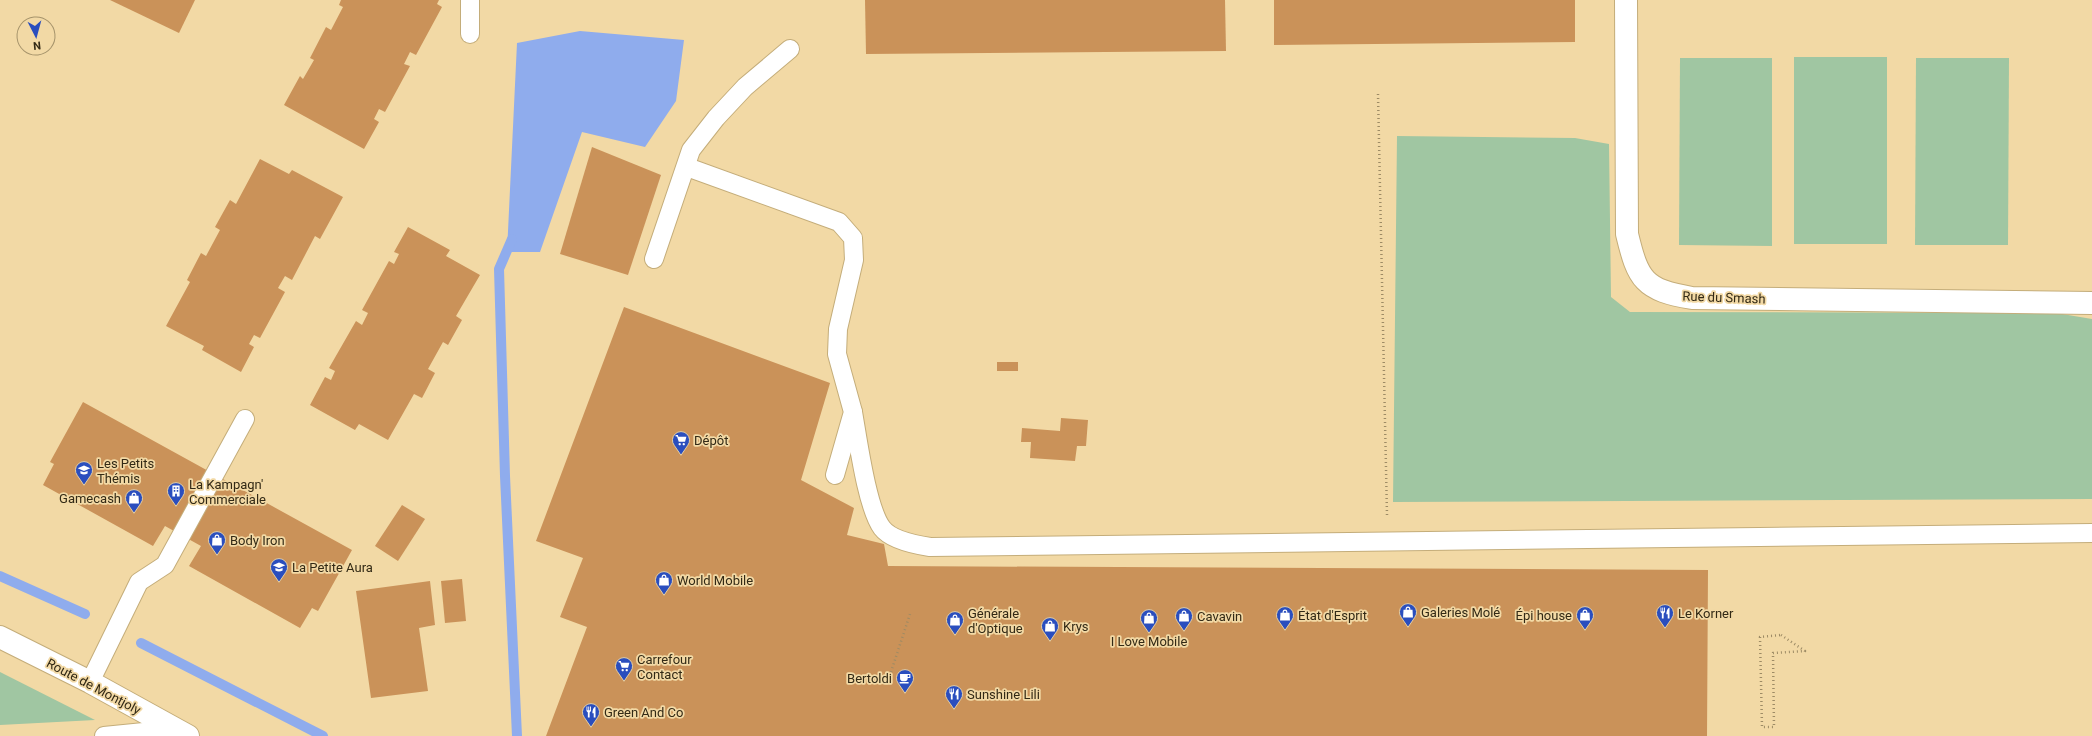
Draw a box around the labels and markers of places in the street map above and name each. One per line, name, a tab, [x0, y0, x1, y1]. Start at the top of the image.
supermarket icon: Dépôt	[671, 430, 691, 455]
place label: Dépôt	[694, 433, 728, 448]
place label: Les Petits Thémis	[97, 456, 155, 486]
school or university icon: Les Petits Thémis	[74, 460, 94, 485]
place label: La Kampagn' Commerciale	[189, 477, 266, 507]
building icon: La Kampagn' Commerciale	[166, 481, 186, 506]
shop icon: Gamecash	[124, 488, 144, 513]
place label: Gamecash	[59, 491, 121, 506]
shop icon: Body Iron	[207, 530, 227, 555]
place label: Body Iron	[230, 533, 285, 548]
school or university icon: La Petite Aura	[269, 557, 289, 582]
place label: La Petite Aura	[292, 560, 373, 575]
shop icon: World Mobile	[654, 570, 674, 595]
place label: World Mobile	[677, 573, 753, 588]
shop icon: Galeries Molé	[1398, 602, 1418, 627]
restaurant icon: Le Korner	[1655, 603, 1675, 628]
shop icon: État d'Esprit	[1275, 605, 1295, 630]
place label: Galeries Molé	[1421, 605, 1500, 620]
shop icon: Épi house	[1575, 605, 1595, 630]
place label: Générale d'Optique	[968, 606, 1023, 636]
shop icon: Cavavin	[1174, 606, 1194, 631]
place label: Le Korner	[1678, 606, 1734, 621]
shop icon: I Love Mobile	[1139, 608, 1159, 633]
place label: État d'Esprit	[1298, 608, 1367, 623]
place label: Épi house	[1516, 608, 1572, 623]
place label: Cavavin	[1197, 609, 1242, 624]
shop icon: Générale d'Optique	[945, 610, 965, 635]
shop icon: Krys	[1040, 616, 1060, 641]
place label: Krys	[1063, 619, 1089, 634]
place label: I Love Mobile	[1111, 634, 1187, 649]
place label: Carrefour Contact	[637, 652, 692, 682]
supermarket icon: Carrefour Contact	[614, 656, 634, 681]
cafe icon: Bertoldi	[895, 668, 915, 693]
place label: Bertoldi	[847, 671, 892, 686]
restaurant icon: Sunshine Lili	[944, 684, 964, 709]
place label: Sunshine Lili	[967, 687, 1040, 702]
restaurant icon: Green And Co	[581, 702, 601, 727]
place label: Green And Co	[604, 705, 683, 720]

